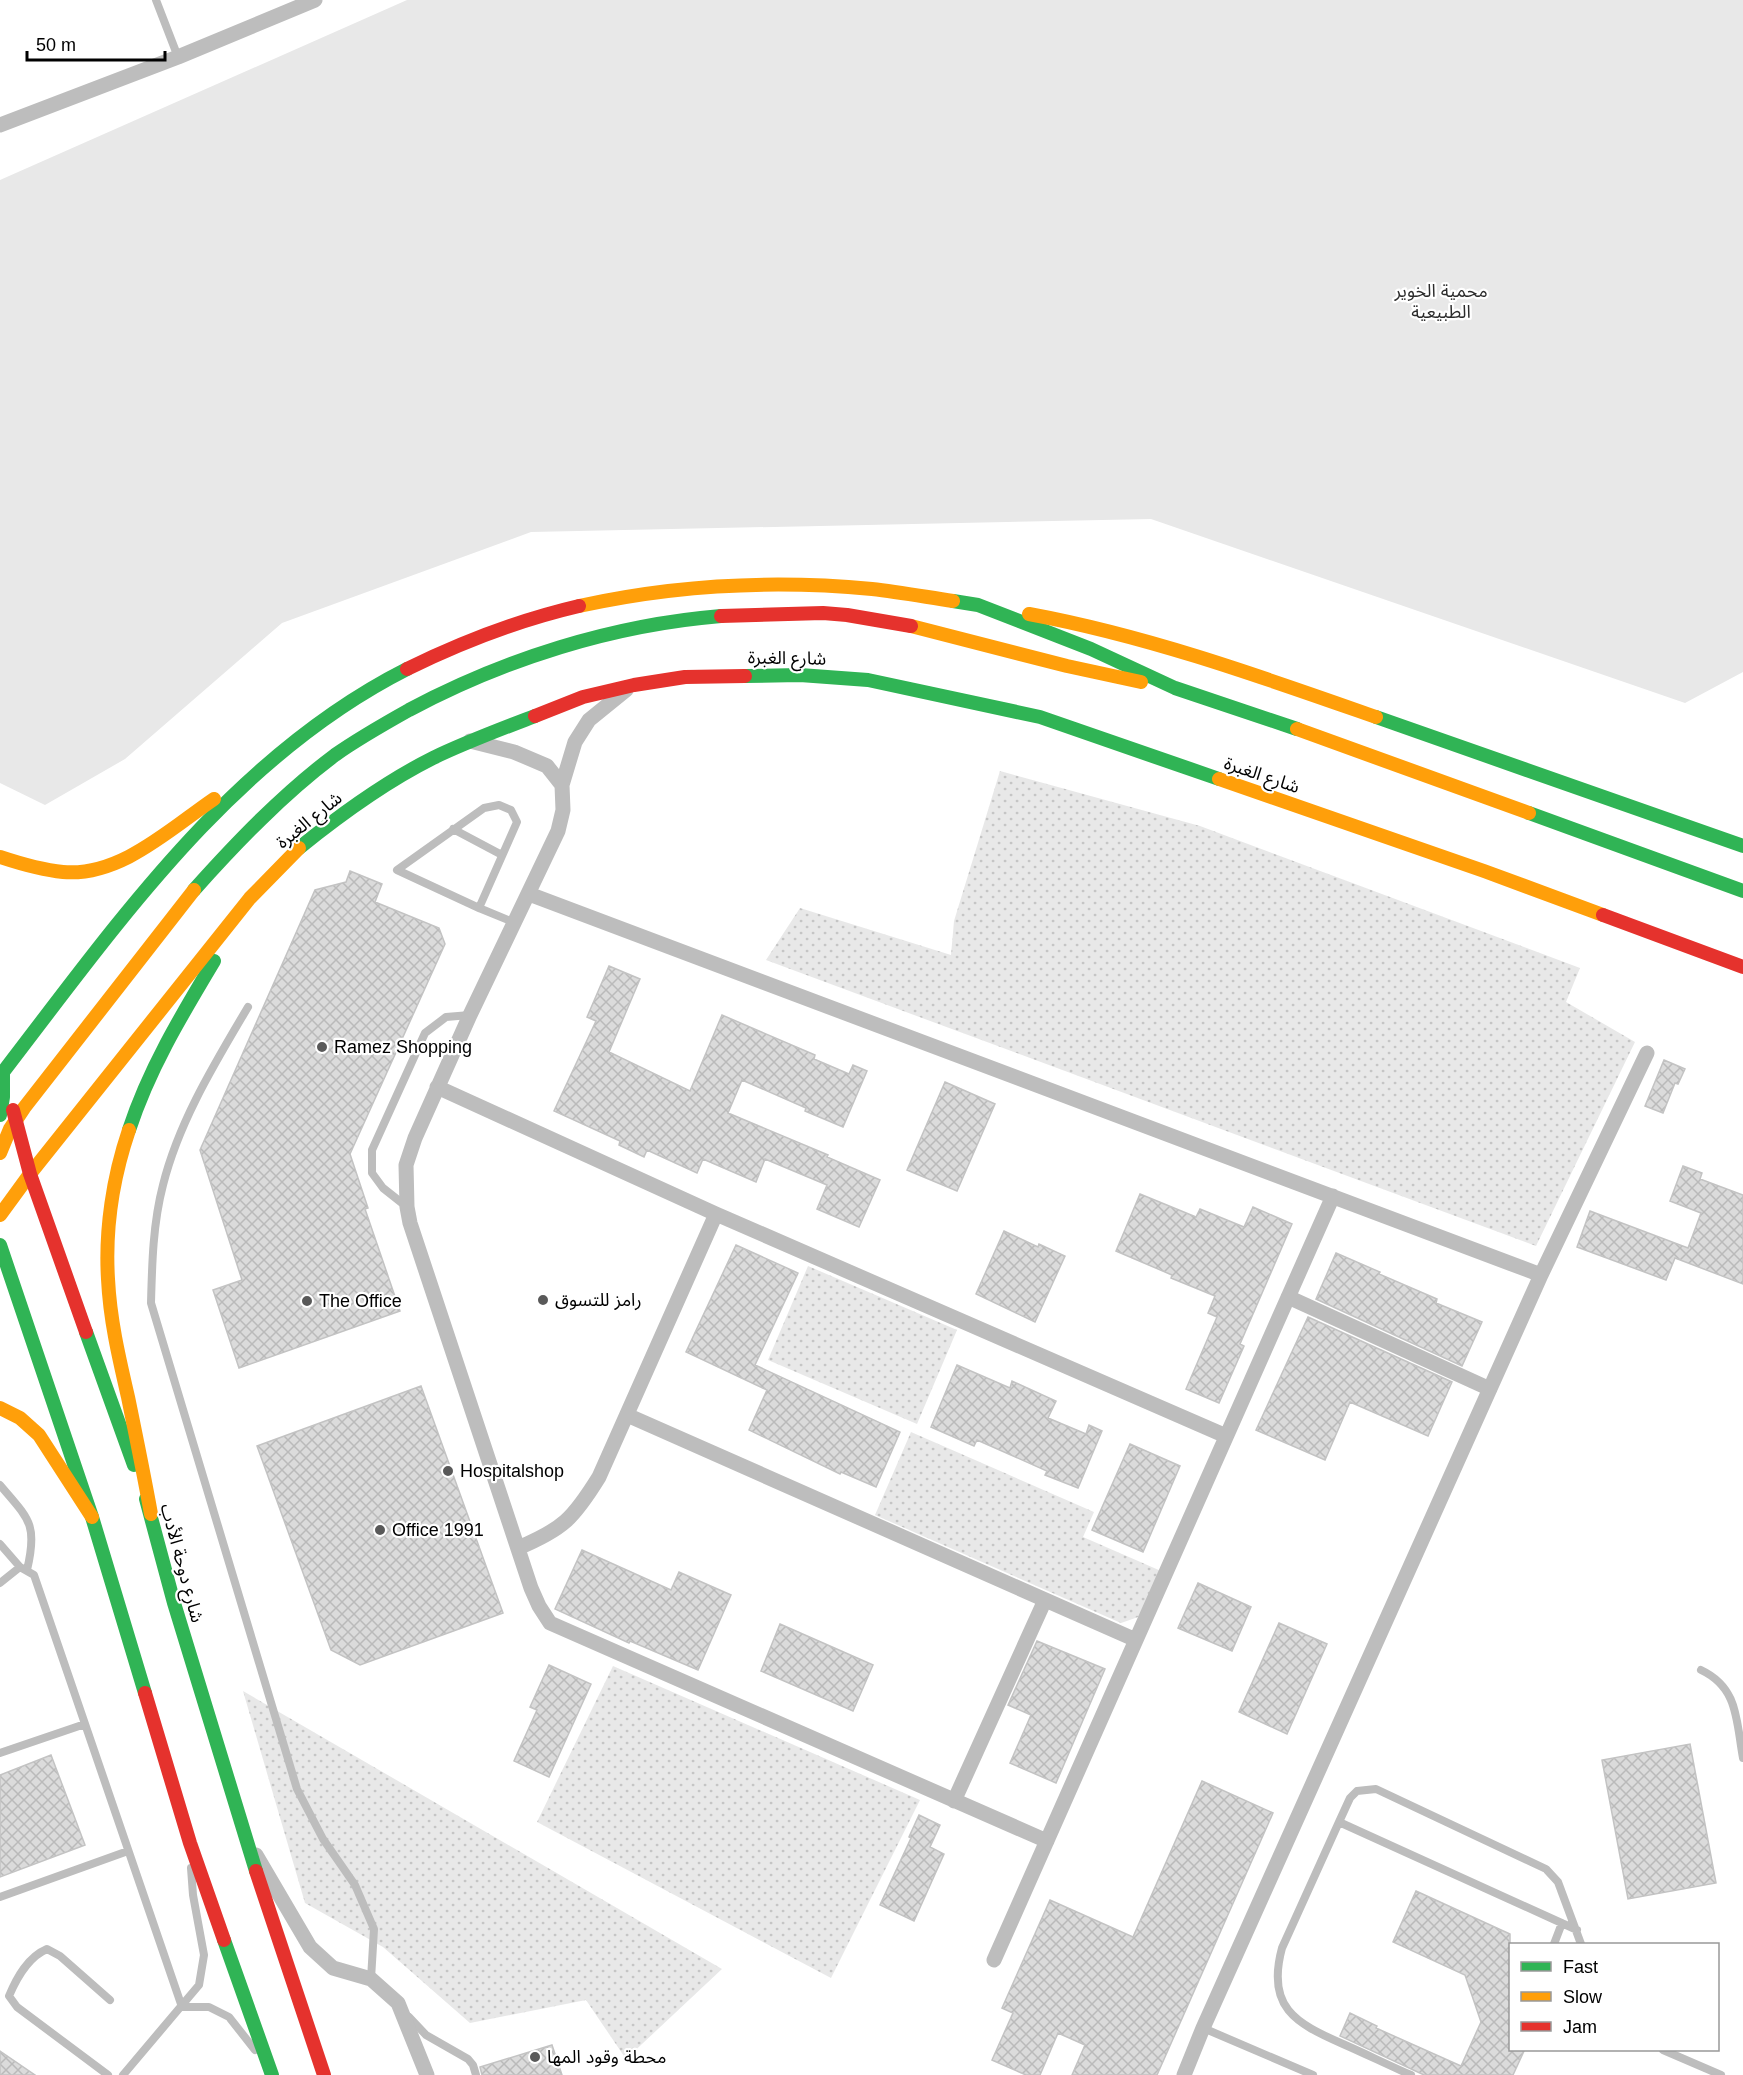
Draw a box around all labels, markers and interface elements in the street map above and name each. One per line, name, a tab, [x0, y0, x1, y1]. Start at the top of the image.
scale bar	[27, 24, 165, 62]
text: 50 m	[36, 35, 76, 55]
park label: محمية الخوير الطبيعية	[1393, 281, 1488, 322]
street label: شارع الغبرة	[748, 647, 826, 673]
street label: شارع الغبرة	[1220, 753, 1302, 801]
street label: شارع الغبرة	[272, 788, 348, 856]
place label: Ramez Shopping	[334, 1037, 472, 1057]
marker: Ramez Shopping	[315, 1040, 329, 1054]
place label: رامز للتسوق	[555, 1290, 642, 1311]
place label: The Office	[319, 1291, 402, 1311]
marker: رامز للتسوق	[536, 1293, 550, 1307]
marker: The Office	[300, 1294, 314, 1308]
place label: Hospitalshop	[460, 1461, 564, 1481]
marker: Hospitalshop	[441, 1464, 455, 1478]
street label: شارع دوحة الأدب	[153, 1501, 207, 1626]
place label: Office 1991	[392, 1520, 484, 1540]
marker: Office 1991	[373, 1523, 387, 1537]
legend	[1509, 1943, 1719, 2051]
text: Fast	[1563, 1957, 1598, 1977]
text: Slow	[1563, 1987, 1603, 2007]
text: Jam	[1563, 2017, 1597, 2037]
place label: محطة وقود المها	[547, 2047, 666, 2068]
marker: محطة وقود المها	[528, 2050, 542, 2064]

